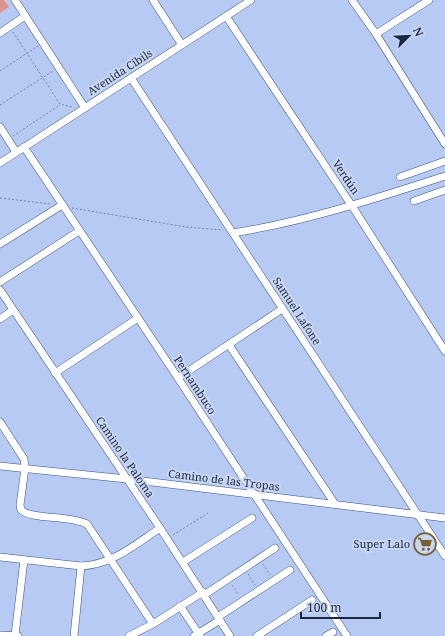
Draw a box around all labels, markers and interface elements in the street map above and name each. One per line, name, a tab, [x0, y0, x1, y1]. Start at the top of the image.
north arrow	[389, 16, 429, 56]
text: N	[410, 25, 427, 39]
street label: Avenida Cibils	[84, 45, 155, 98]
street label: Verdún	[329, 156, 363, 197]
street label: Samuel Lafone	[270, 274, 325, 348]
street label: Pernambuco	[171, 353, 220, 417]
street label: Camino la Paloma	[93, 413, 158, 500]
street label: Camino de las Tropas	[167, 465, 281, 494]
supermarket icon: Super Lalo	[412, 531, 438, 557]
place label: Super Lalo	[354, 536, 410, 551]
scale bar	[301, 594, 380, 620]
text: 100 m	[307, 599, 342, 616]

